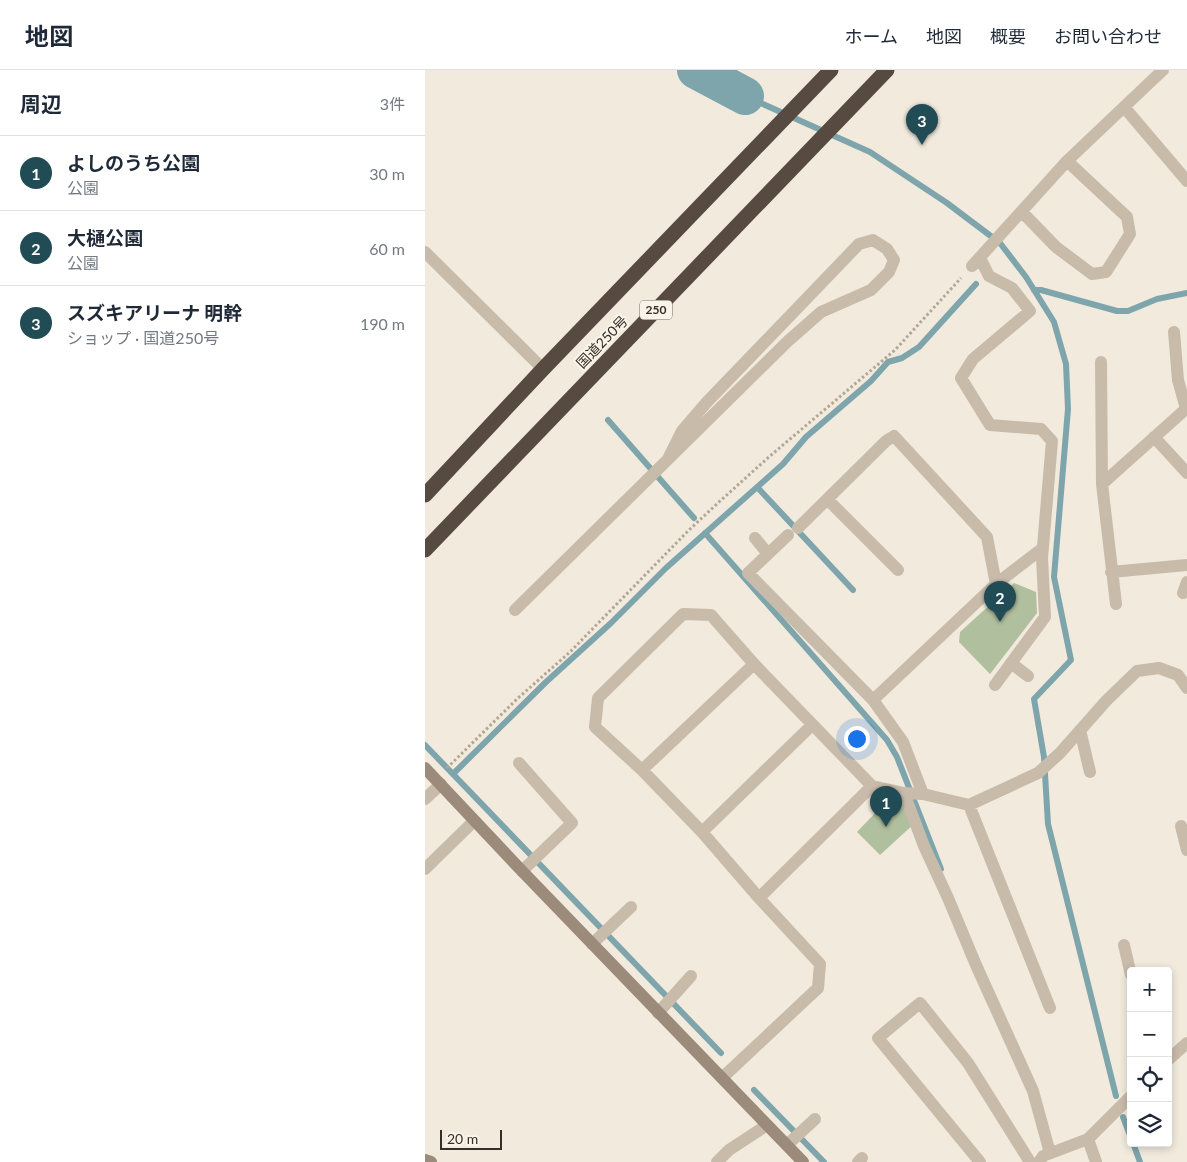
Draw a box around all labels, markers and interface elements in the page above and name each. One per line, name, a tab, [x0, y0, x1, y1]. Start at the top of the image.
text: 地図	[25, 21, 73, 50]
text: ホーム	[845, 25, 898, 47]
text: 地図	[926, 25, 962, 47]
text: 概要	[990, 25, 1026, 47]
text: お問い合わせ	[1054, 25, 1162, 47]
text: 周辺	[20, 91, 62, 116]
text: 3件	[380, 94, 405, 113]
pin: 3	[906, 104, 938, 145]
text: よしのうち公園	[67, 151, 200, 174]
text: 1	[31, 164, 41, 183]
text: 30 m	[369, 164, 405, 183]
text: 公園	[67, 178, 99, 197]
text: 大樋公園	[67, 226, 143, 249]
text: 2	[31, 239, 41, 258]
text: 60 m	[369, 239, 405, 258]
text: 公園	[67, 253, 99, 272]
road number: 250	[640, 300, 672, 320]
text: スズキアリーナ 明幹	[67, 301, 243, 324]
street label: 国道250号	[572, 312, 631, 371]
text: 3	[31, 314, 41, 333]
text: 190 m	[360, 314, 405, 333]
text: ショップ · 国道250号	[67, 328, 219, 347]
pin: 2	[984, 581, 1016, 622]
your location	[844, 726, 870, 752]
pin: 1	[870, 786, 902, 827]
map controls	[1127, 967, 1172, 1147]
button: +	[1127, 967, 1172, 1012]
button: −	[1127, 1012, 1172, 1057]
button: locate	[1127, 1057, 1172, 1102]
button: layers	[1127, 1102, 1172, 1147]
scale bar	[440, 1127, 503, 1150]
text: 20 m	[447, 1130, 478, 1147]

